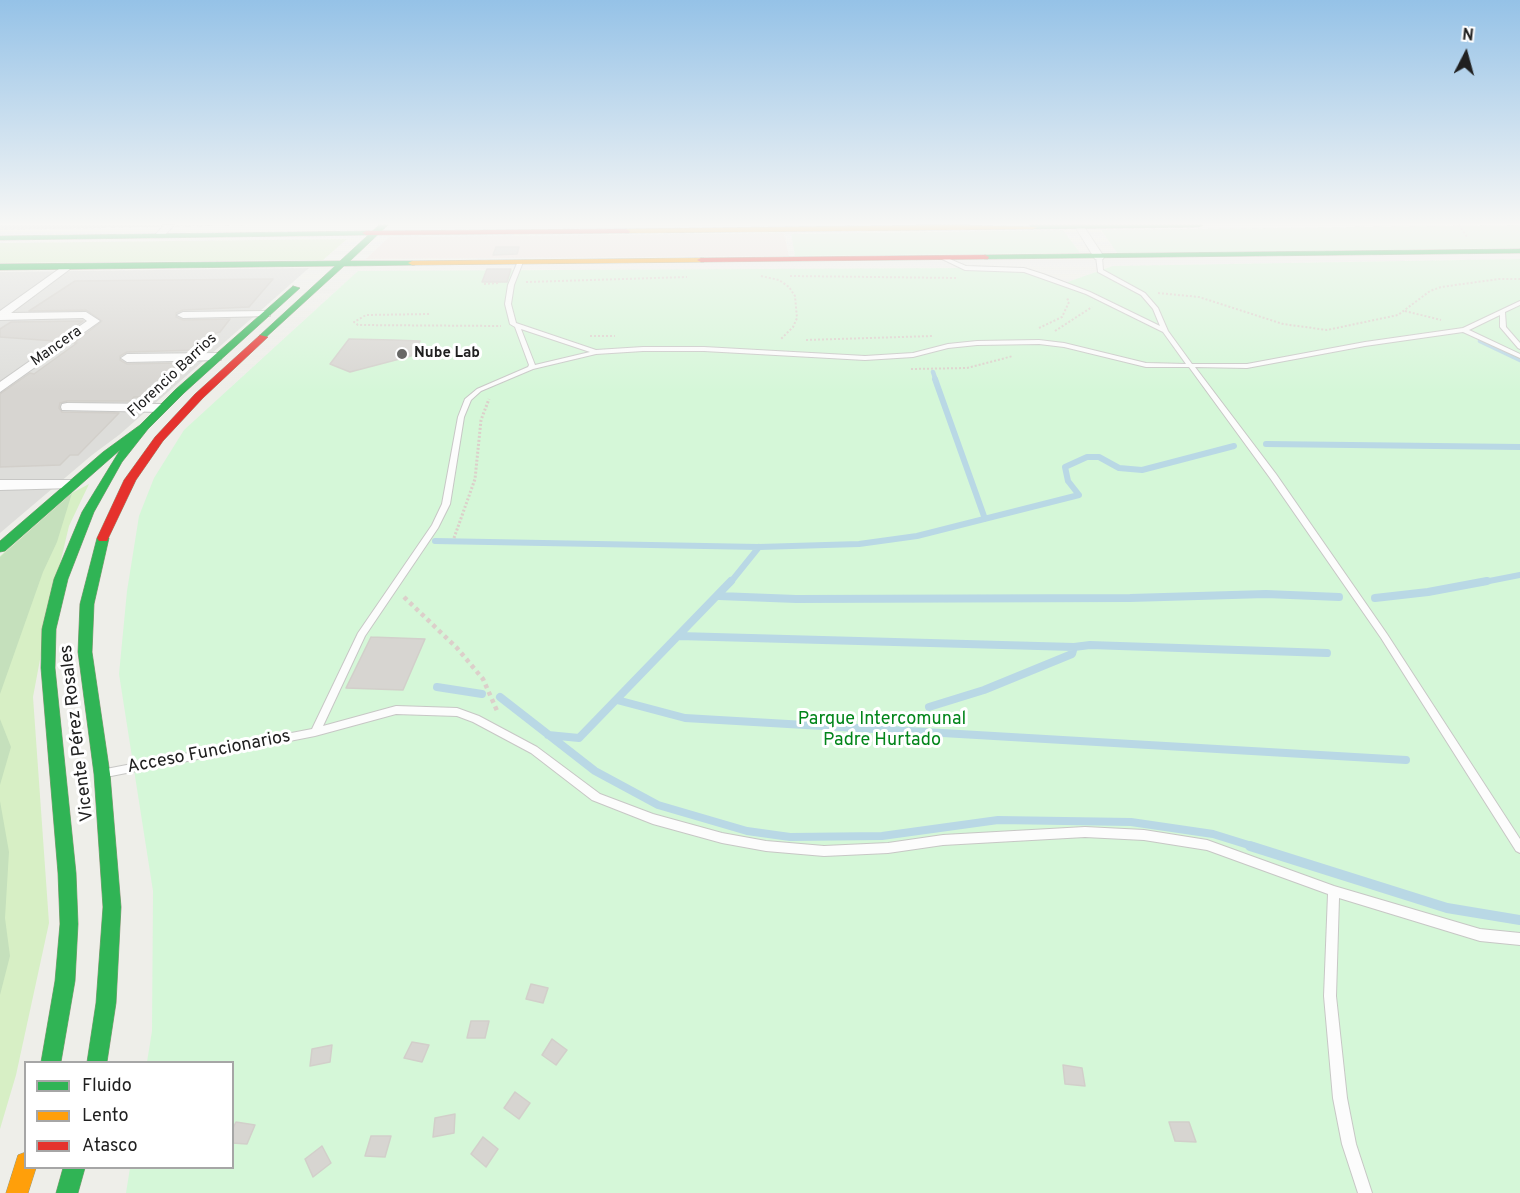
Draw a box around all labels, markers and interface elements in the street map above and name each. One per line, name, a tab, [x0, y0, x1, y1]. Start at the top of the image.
north arrow	[1436, 24, 1496, 84]
text: N	[1461, 26, 1475, 47]
street label: Mancera	[28, 323, 86, 371]
street label: Florencio Barrios	[125, 330, 221, 422]
place label: Nube Lab	[414, 345, 480, 363]
marker: Nube Lab	[395, 347, 409, 361]
street label: Vicente Pérez Rosales	[56, 643, 100, 823]
park label: Parque Intercomunal Padre Hurtado	[798, 709, 966, 752]
street label: Acceso Funcionarios	[126, 727, 292, 779]
legend	[24, 1061, 234, 1169]
text: Fluido	[82, 1075, 132, 1098]
text: Lento	[82, 1105, 128, 1128]
text: Atasco	[82, 1135, 138, 1158]

